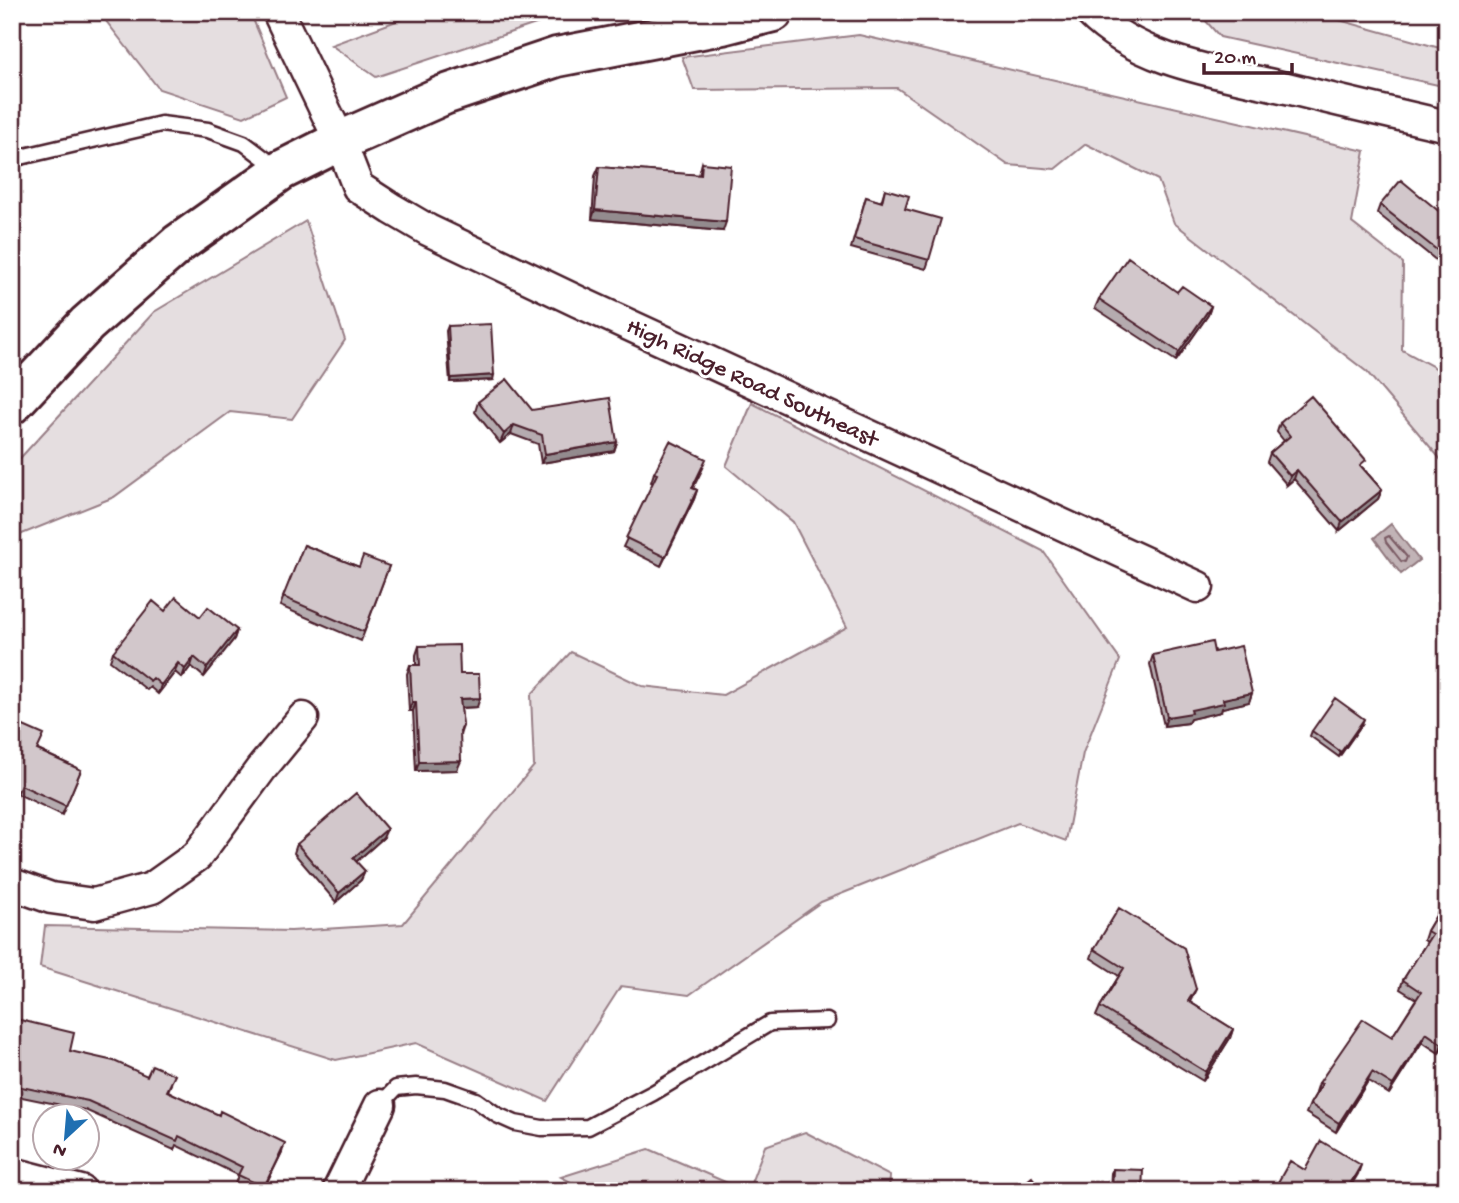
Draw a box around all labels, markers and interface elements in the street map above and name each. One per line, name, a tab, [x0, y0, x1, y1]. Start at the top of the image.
scale bar	[1204, 32, 1291, 76]
text: 20 m	[1214, 47, 1256, 72]
street label: High Ridge Road Southeast	[621, 313, 884, 456]
north arrow	[32, 1102, 102, 1172]
text: N	[49, 1136, 71, 1162]

